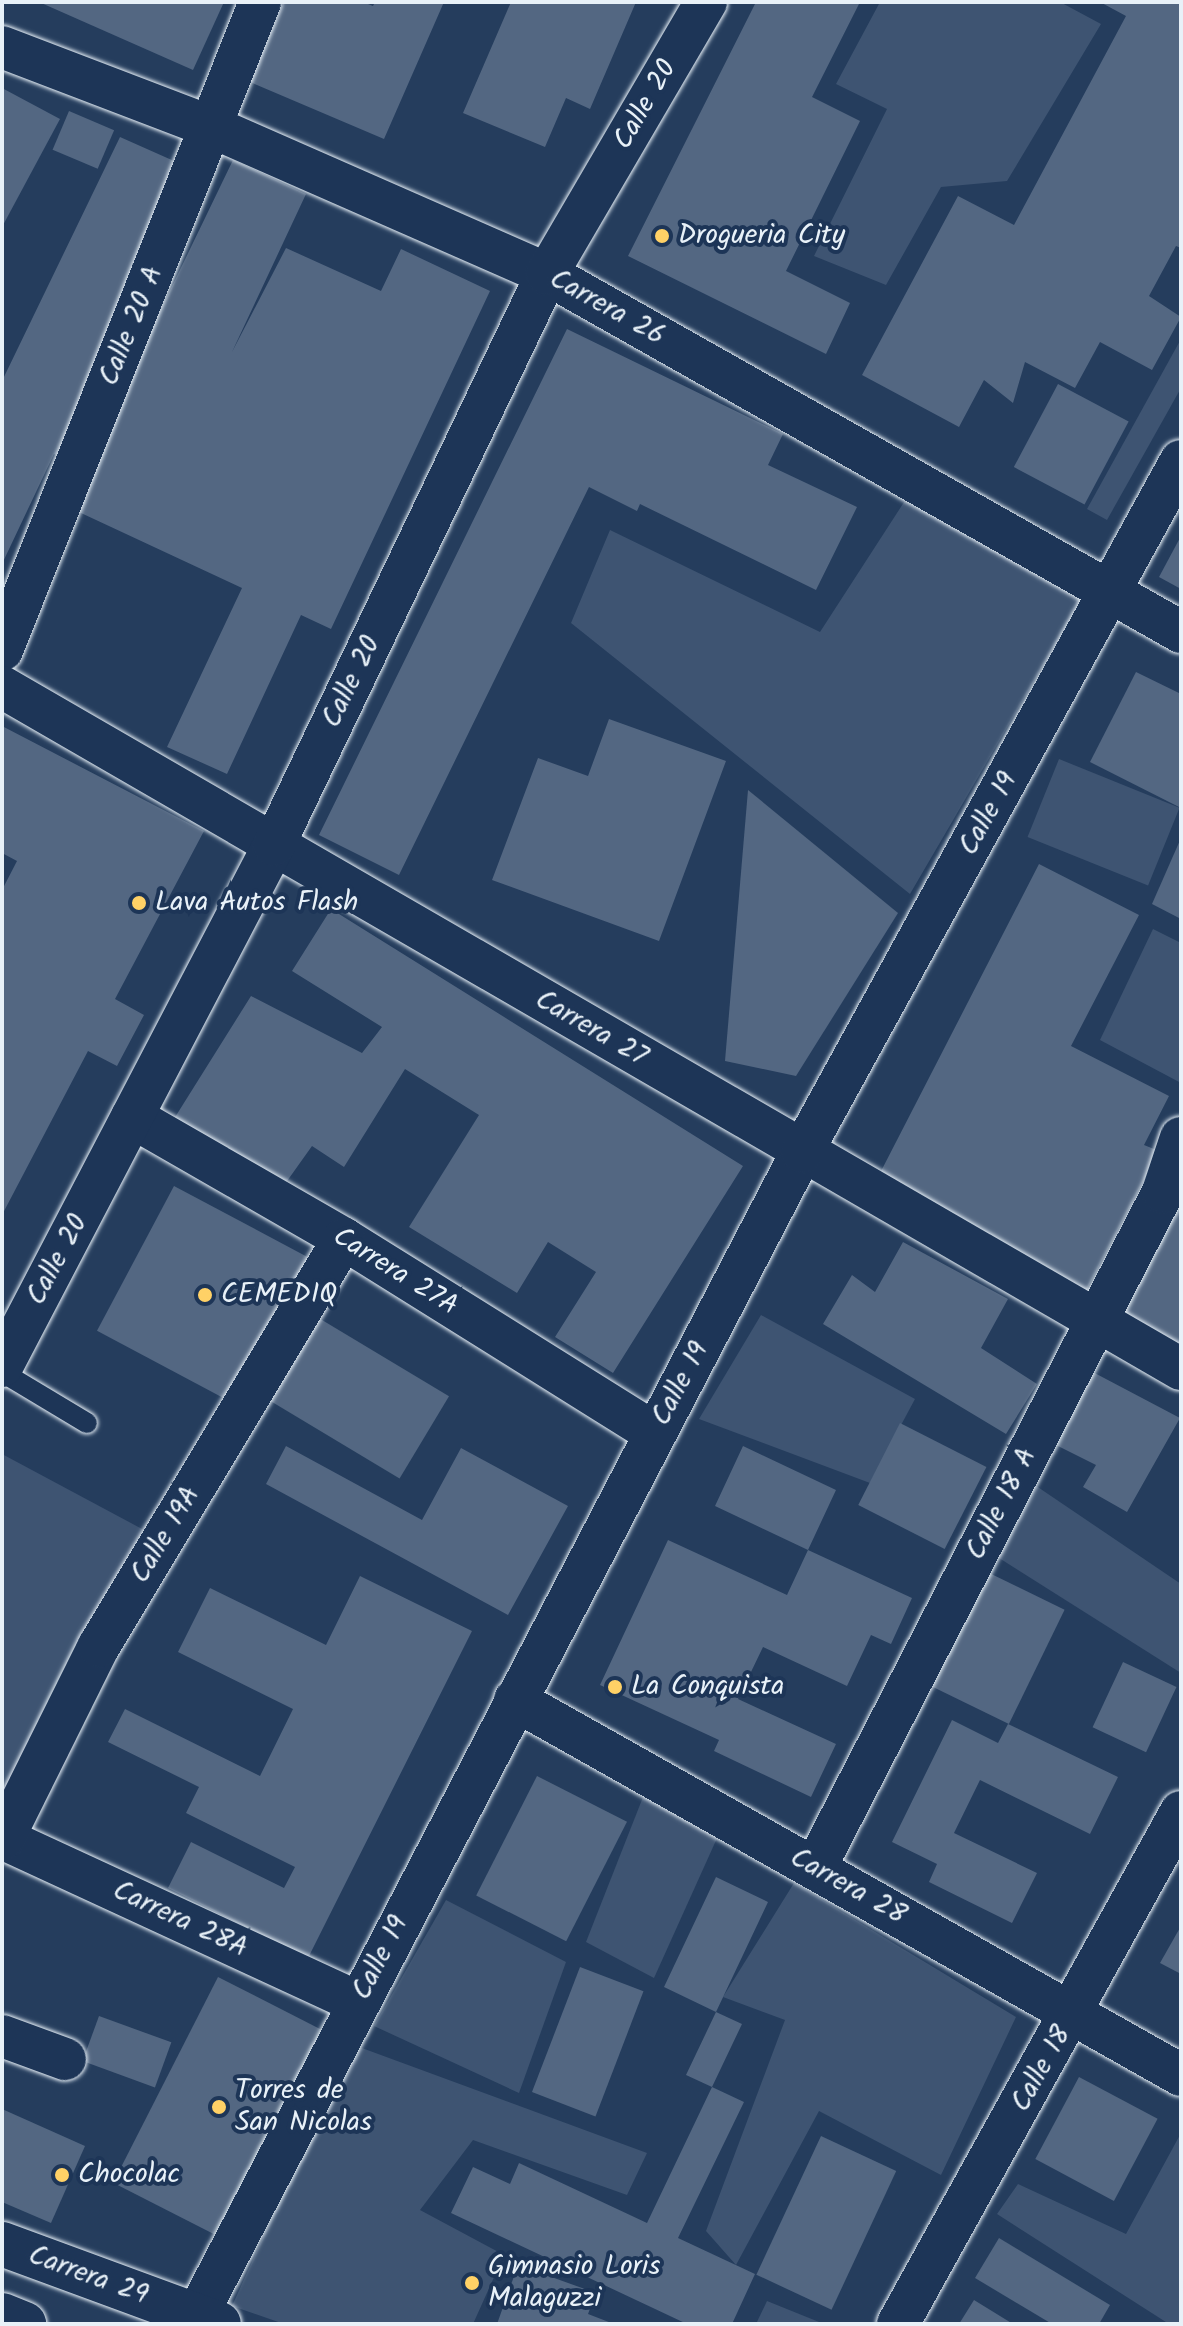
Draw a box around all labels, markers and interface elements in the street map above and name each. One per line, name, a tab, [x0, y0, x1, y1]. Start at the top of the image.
street label: Calle 20	[607, 54, 685, 156]
place label: Drogueria City	[678, 219, 845, 253]
marker: Drogueria City	[653, 227, 671, 245]
street label: Calle 20 A	[93, 261, 171, 391]
street label: Carrera 26	[544, 263, 670, 353]
street label: Calle 20	[315, 631, 389, 733]
street label: Calle 19	[953, 767, 1025, 861]
place label: Lava Autos Flash	[155, 886, 358, 920]
marker: Lava Autos Flash	[130, 894, 148, 912]
street label: Carrera 27	[529, 983, 653, 1075]
street label: Calle 20	[20, 1209, 96, 1311]
street label: Carrera 27A	[326, 1220, 464, 1324]
place label: CEMEDIQ	[221, 1278, 337, 1312]
marker: CEMEDIQ	[196, 1286, 214, 1304]
street label: Calle 19	[645, 1336, 717, 1432]
street label: Calle 18 A	[959, 1442, 1045, 1566]
street label: Calle 19A	[124, 1481, 208, 1589]
place label: La Conquista	[631, 1670, 784, 1704]
marker: La Conquista	[606, 1678, 624, 1696]
street label: Carrera 28	[784, 1841, 912, 1933]
street label: Carrera 28A	[107, 1874, 253, 1966]
street label: Calle 19	[346, 1910, 416, 2006]
street label: Calle 18	[1005, 2020, 1079, 2118]
place label: Torres de San Nicolas	[235, 2074, 372, 2140]
marker: Torres de San Nicolas	[210, 2098, 228, 2116]
place label: Chocolac	[78, 2158, 180, 2192]
marker: Chocolac	[53, 2166, 71, 2184]
street label: Carrera 29	[24, 2239, 152, 2313]
place label: Gimnasio Loris Malaguzzi	[488, 2250, 660, 2316]
marker: Gimnasio Loris Malaguzzi	[463, 2274, 481, 2292]

